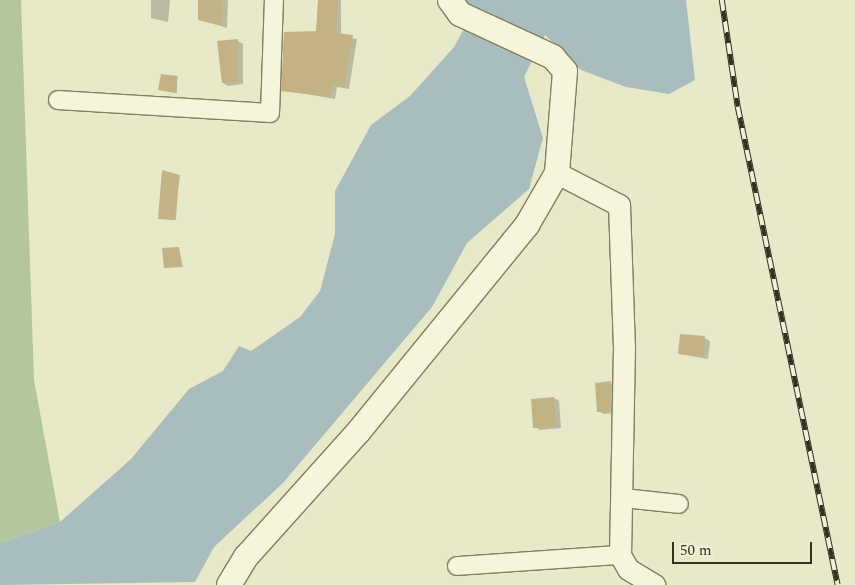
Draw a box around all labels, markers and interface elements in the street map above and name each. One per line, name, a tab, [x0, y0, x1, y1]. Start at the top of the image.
scale bar	[675, 532, 815, 564]
text: 50 m	[680, 539, 712, 562]

